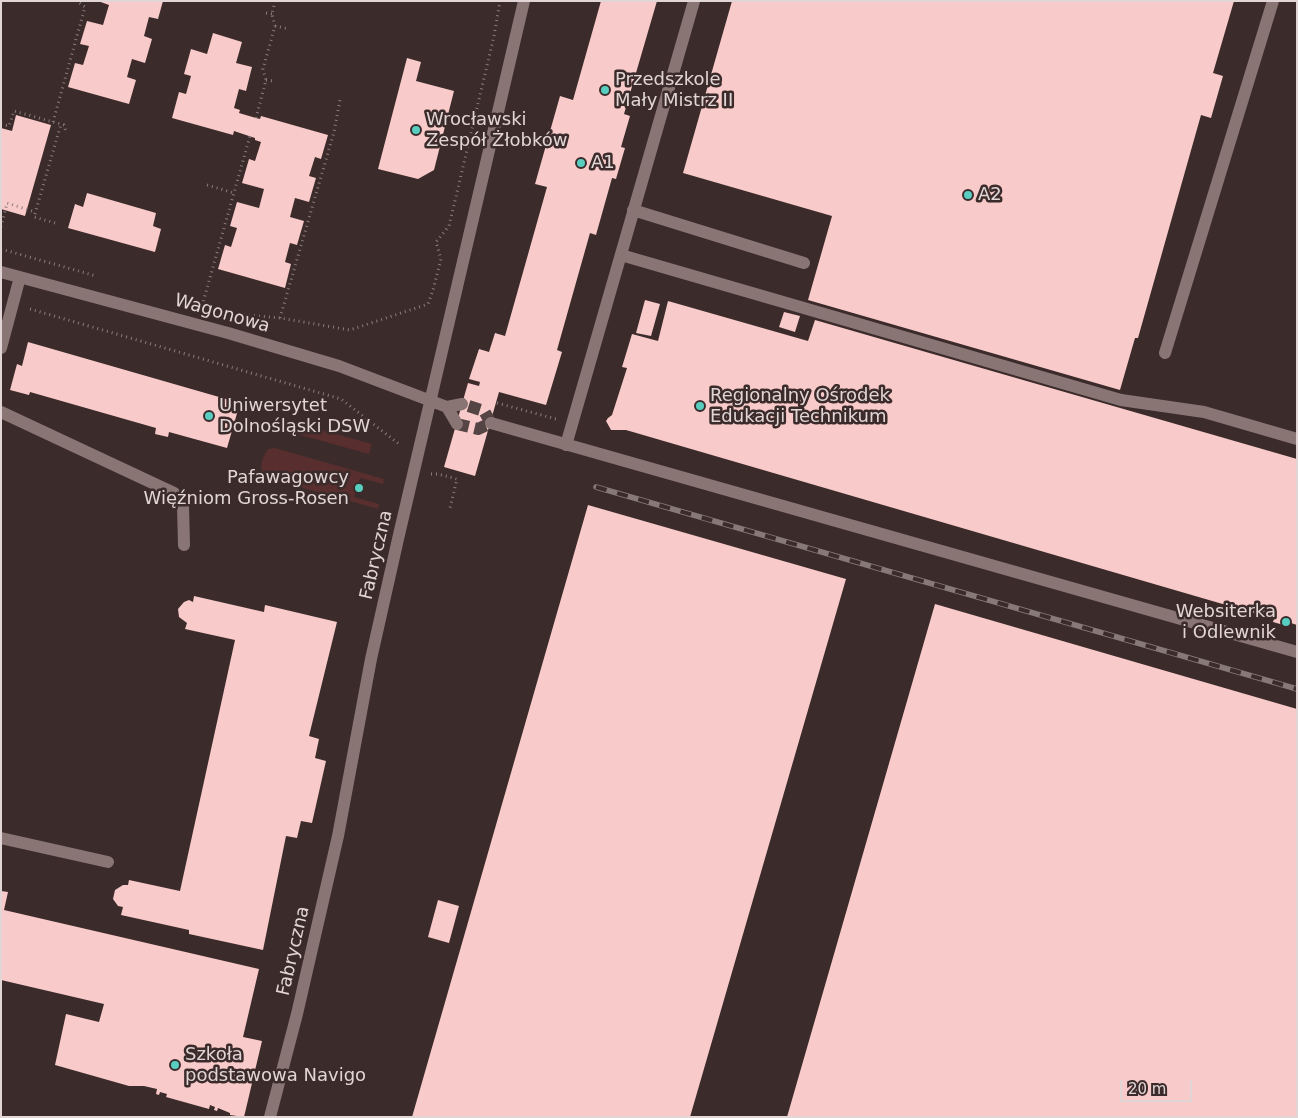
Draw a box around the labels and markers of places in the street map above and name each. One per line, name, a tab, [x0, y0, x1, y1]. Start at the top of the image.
place label: Przedszkole Mały Mistrz II	[615, 69, 733, 112]
marker: Przedszkole Mały Mistrz II	[599, 84, 611, 96]
place label: Wrocławski Zespół Żłobków	[426, 109, 567, 152]
marker: Wrocławski Zespół Żłobków	[410, 124, 422, 136]
place label: A1	[591, 152, 615, 174]
marker: A1	[575, 157, 587, 169]
place label: A2	[978, 184, 1002, 206]
marker: A2	[962, 189, 974, 201]
place label: Regionalny Ośrodek Edukacji Technikum	[710, 385, 890, 428]
place label: Uniwersytet Dolnośląski DSW	[219, 395, 370, 438]
marker: Regionalny Ośrodek Edukacji Technikum	[694, 400, 706, 412]
marker: Uniwersytet Dolnośląski DSW	[203, 410, 215, 422]
place label: Pafawagowcy Więźniom Gross-Rosen	[144, 467, 349, 509]
marker: Pafawagowcy Więźniom Gross-Rosen	[353, 482, 365, 494]
place label: Websiterka i Odlewnik	[1176, 601, 1276, 644]
marker: Websiterka i Odlewnik	[1280, 616, 1292, 628]
place label: Szkoła podstawowa Navigo	[185, 1044, 366, 1086]
marker: Szkoła podstawowa Navigo	[169, 1059, 181, 1071]

